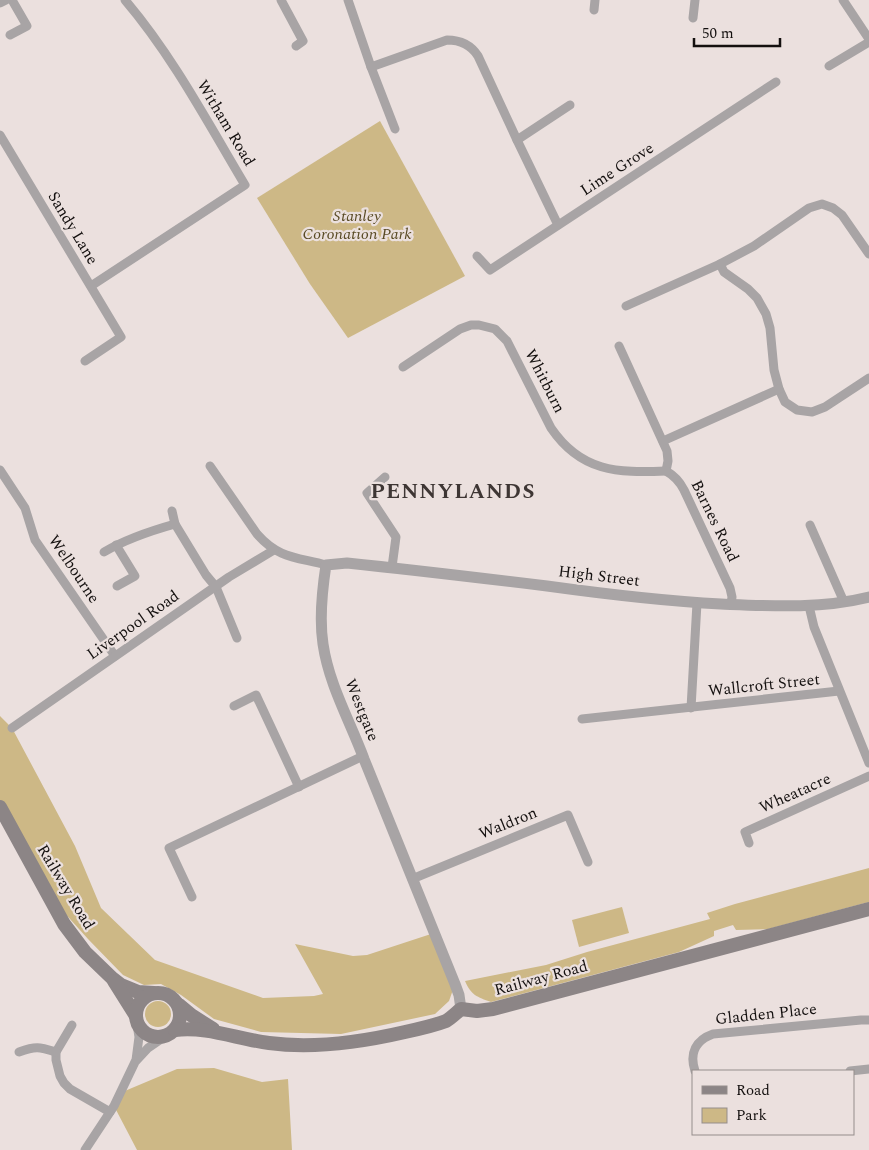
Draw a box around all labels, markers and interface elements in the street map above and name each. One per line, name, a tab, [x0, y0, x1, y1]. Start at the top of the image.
scale bar	[694, 15, 780, 47]
text: 50 m	[702, 22, 734, 45]
street label: Witham Road	[191, 75, 261, 171]
street label: Lime Grove	[576, 136, 658, 202]
street label: Sandy Lane	[42, 187, 104, 269]
park label: Stanley Coronation Park	[302, 204, 412, 246]
street label: Whitburn	[519, 345, 571, 417]
district label: PENNYLANDS	[371, 476, 535, 508]
street label: Barnes Road	[685, 476, 745, 566]
street label: Welbourne	[42, 530, 106, 608]
street label: High Street	[557, 559, 641, 593]
street label: Liverpool Road	[82, 584, 184, 666]
street label: Wallcroft Street	[707, 667, 821, 703]
street label: Westgate	[339, 675, 385, 745]
street label: Wheatacre	[755, 767, 835, 819]
street label: Waldron	[475, 800, 541, 846]
street label: Railway Road	[31, 840, 101, 934]
street label: Railway Road	[492, 954, 590, 1002]
street label: Gladden Place	[714, 997, 818, 1031]
legend	[692, 1070, 854, 1135]
text: Road	[736, 1079, 770, 1102]
text: Park	[736, 1104, 767, 1127]

